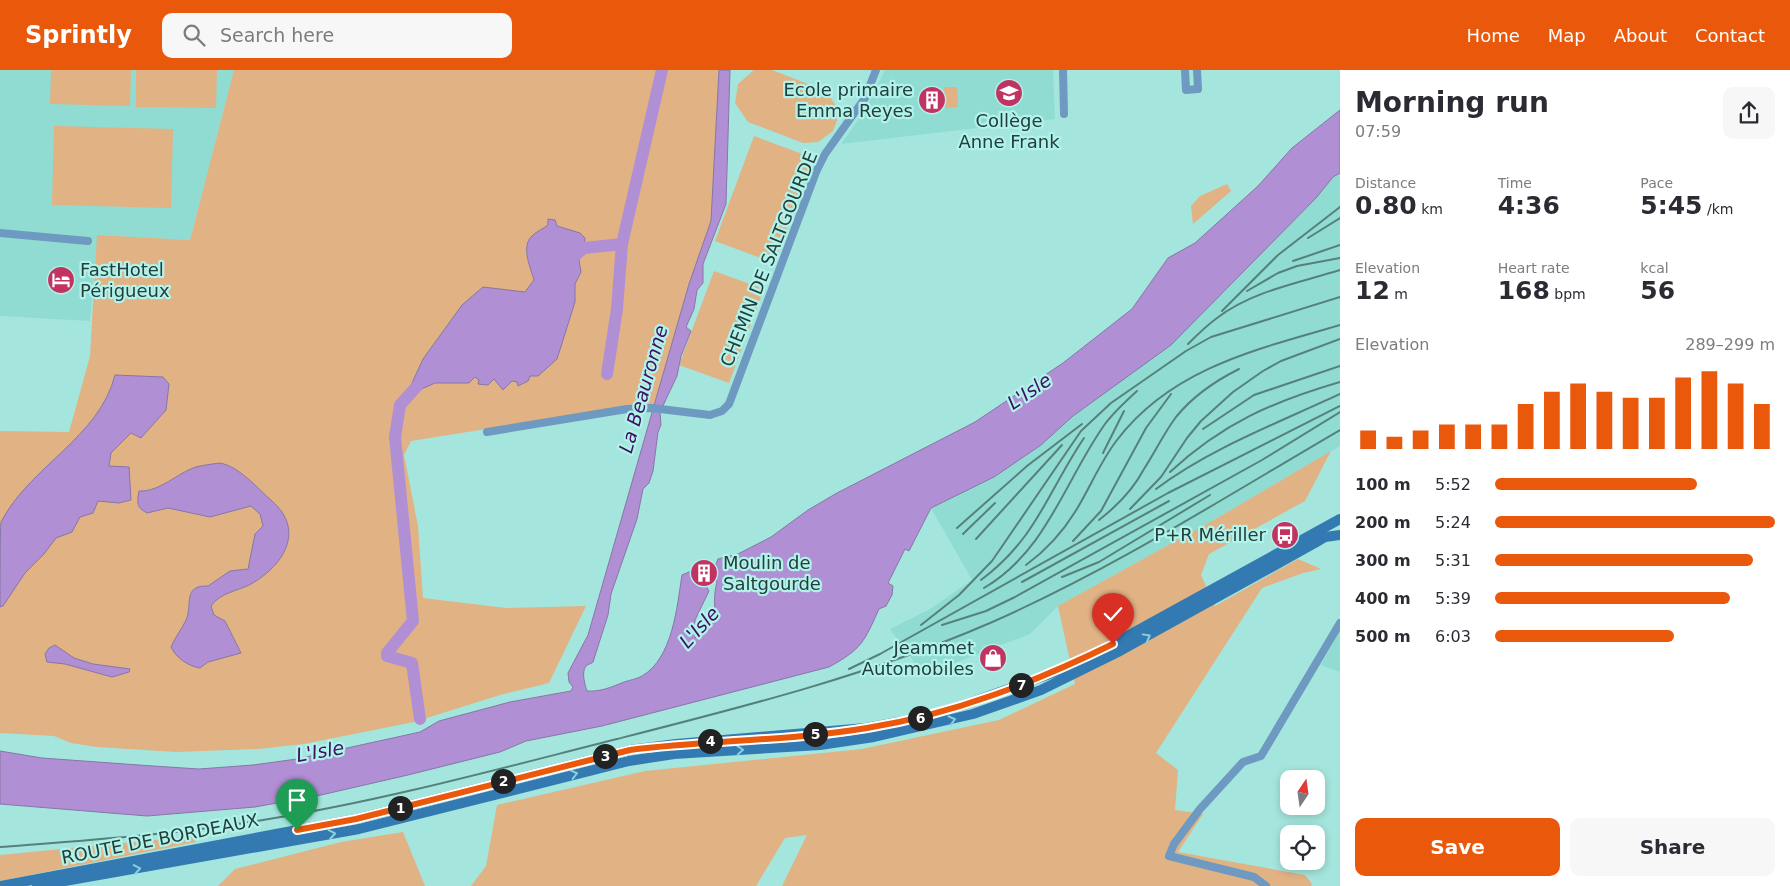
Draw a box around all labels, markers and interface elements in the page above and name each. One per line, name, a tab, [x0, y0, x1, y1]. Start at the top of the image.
search box	[162, 13, 512, 58]
text: Sprintly	[25, 21, 132, 49]
icon: search	[180, 21, 208, 49]
text: Search here	[220, 24, 334, 46]
text: Home	[1467, 25, 1520, 46]
text: Map	[1548, 25, 1586, 46]
text: About	[1614, 25, 1667, 46]
text: Contact	[1695, 25, 1765, 46]
school or university icon: Collège Anne Frank	[994, 78, 1024, 108]
place label: Ecole primaire Emma Reyes	[783, 79, 913, 121]
building icon: Ecole primaire Emma Reyes	[917, 85, 947, 115]
text: Morning run	[1355, 86, 1549, 119]
button: share	[1723, 87, 1775, 139]
place label: Collège Anne Frank	[958, 110, 1060, 152]
text: 07:59	[1355, 122, 1401, 141]
street label: CHEMIN DE SALTGOURDE	[716, 148, 821, 369]
text: Distance	[1355, 175, 1416, 191]
text: Time	[1498, 175, 1532, 191]
text: Pace	[1640, 175, 1673, 191]
text: 0.80	[1355, 191, 1417, 220]
text: 4:36	[1498, 191, 1560, 220]
text: 5:45	[1640, 191, 1703, 220]
text: km	[1417, 201, 1443, 217]
text: /km	[1703, 201, 1733, 217]
place label: FastHotel Périgueux	[80, 259, 170, 301]
text: Elevation	[1355, 260, 1420, 276]
text: Heart rate	[1498, 260, 1570, 276]
text: kcal	[1640, 260, 1669, 276]
hotel icon: FastHotel Périgueux	[46, 265, 76, 295]
text: 12	[1355, 276, 1390, 305]
text: 168	[1498, 276, 1550, 305]
text: 56	[1640, 276, 1675, 305]
text: m	[1390, 286, 1408, 302]
text: bpm	[1550, 286, 1586, 302]
water label: La Beauronne	[614, 323, 672, 455]
text: Elevation	[1355, 335, 1429, 354]
text: 289–299 m	[1685, 335, 1775, 354]
water label: L'Isle	[1003, 368, 1055, 414]
text: 100 m	[1355, 475, 1411, 494]
text: 5:52	[1435, 475, 1471, 494]
text: 200 m	[1355, 513, 1411, 532]
text: 5:24	[1435, 513, 1471, 532]
bus stop icon: P+R Mériller	[1270, 520, 1300, 550]
place label: P+R Mériller	[1154, 524, 1267, 545]
text: 300 m	[1355, 551, 1411, 570]
text: 5:31	[1435, 551, 1471, 570]
place label: Moulin de Saltgourde	[723, 552, 821, 594]
building icon: Moulin de Saltgourde	[689, 558, 719, 588]
text: 400 m	[1355, 589, 1411, 608]
text: 5:39	[1435, 589, 1471, 608]
pin	[1092, 593, 1134, 644]
icon: check	[1099, 600, 1127, 628]
water label: L'Isle	[674, 602, 724, 652]
text: 500 m	[1355, 627, 1411, 646]
text: 6:03	[1435, 627, 1471, 646]
one-way arrow	[1142, 633, 1151, 643]
place label: Jeammet Automobiles	[862, 637, 974, 679]
shop icon: Jeammet Automobiles	[978, 643, 1008, 673]
pin: 7	[1008, 672, 1034, 698]
text: 7	[1017, 677, 1026, 693]
pin: 6	[908, 706, 932, 730]
text: 6	[916, 710, 925, 726]
one-way arrow	[948, 715, 957, 726]
pin: 5	[802, 722, 828, 746]
text: 5	[811, 726, 820, 742]
pin: 4	[698, 728, 722, 754]
text: 4	[706, 733, 715, 749]
water label: L'Isle	[294, 736, 346, 766]
pin: 3	[592, 744, 618, 768]
one-way arrow	[736, 745, 744, 756]
text: 3	[601, 748, 610, 764]
pin: 2	[490, 768, 516, 794]
one-way arrow	[570, 769, 579, 780]
north arrow	[1280, 770, 1325, 815]
map controls	[1280, 770, 1325, 870]
text: 2	[499, 773, 508, 789]
pin	[276, 779, 318, 830]
icon: arrive	[283, 786, 311, 814]
pin: 1	[388, 796, 412, 820]
text: 1	[396, 800, 405, 816]
street label: ROUTE DE BORDEAUX	[59, 809, 260, 868]
button: Save	[1355, 818, 1560, 876]
button: Share	[1570, 818, 1775, 876]
button: locate	[1280, 825, 1325, 870]
one-way arrow	[327, 830, 336, 840]
one-way arrow	[133, 864, 142, 874]

